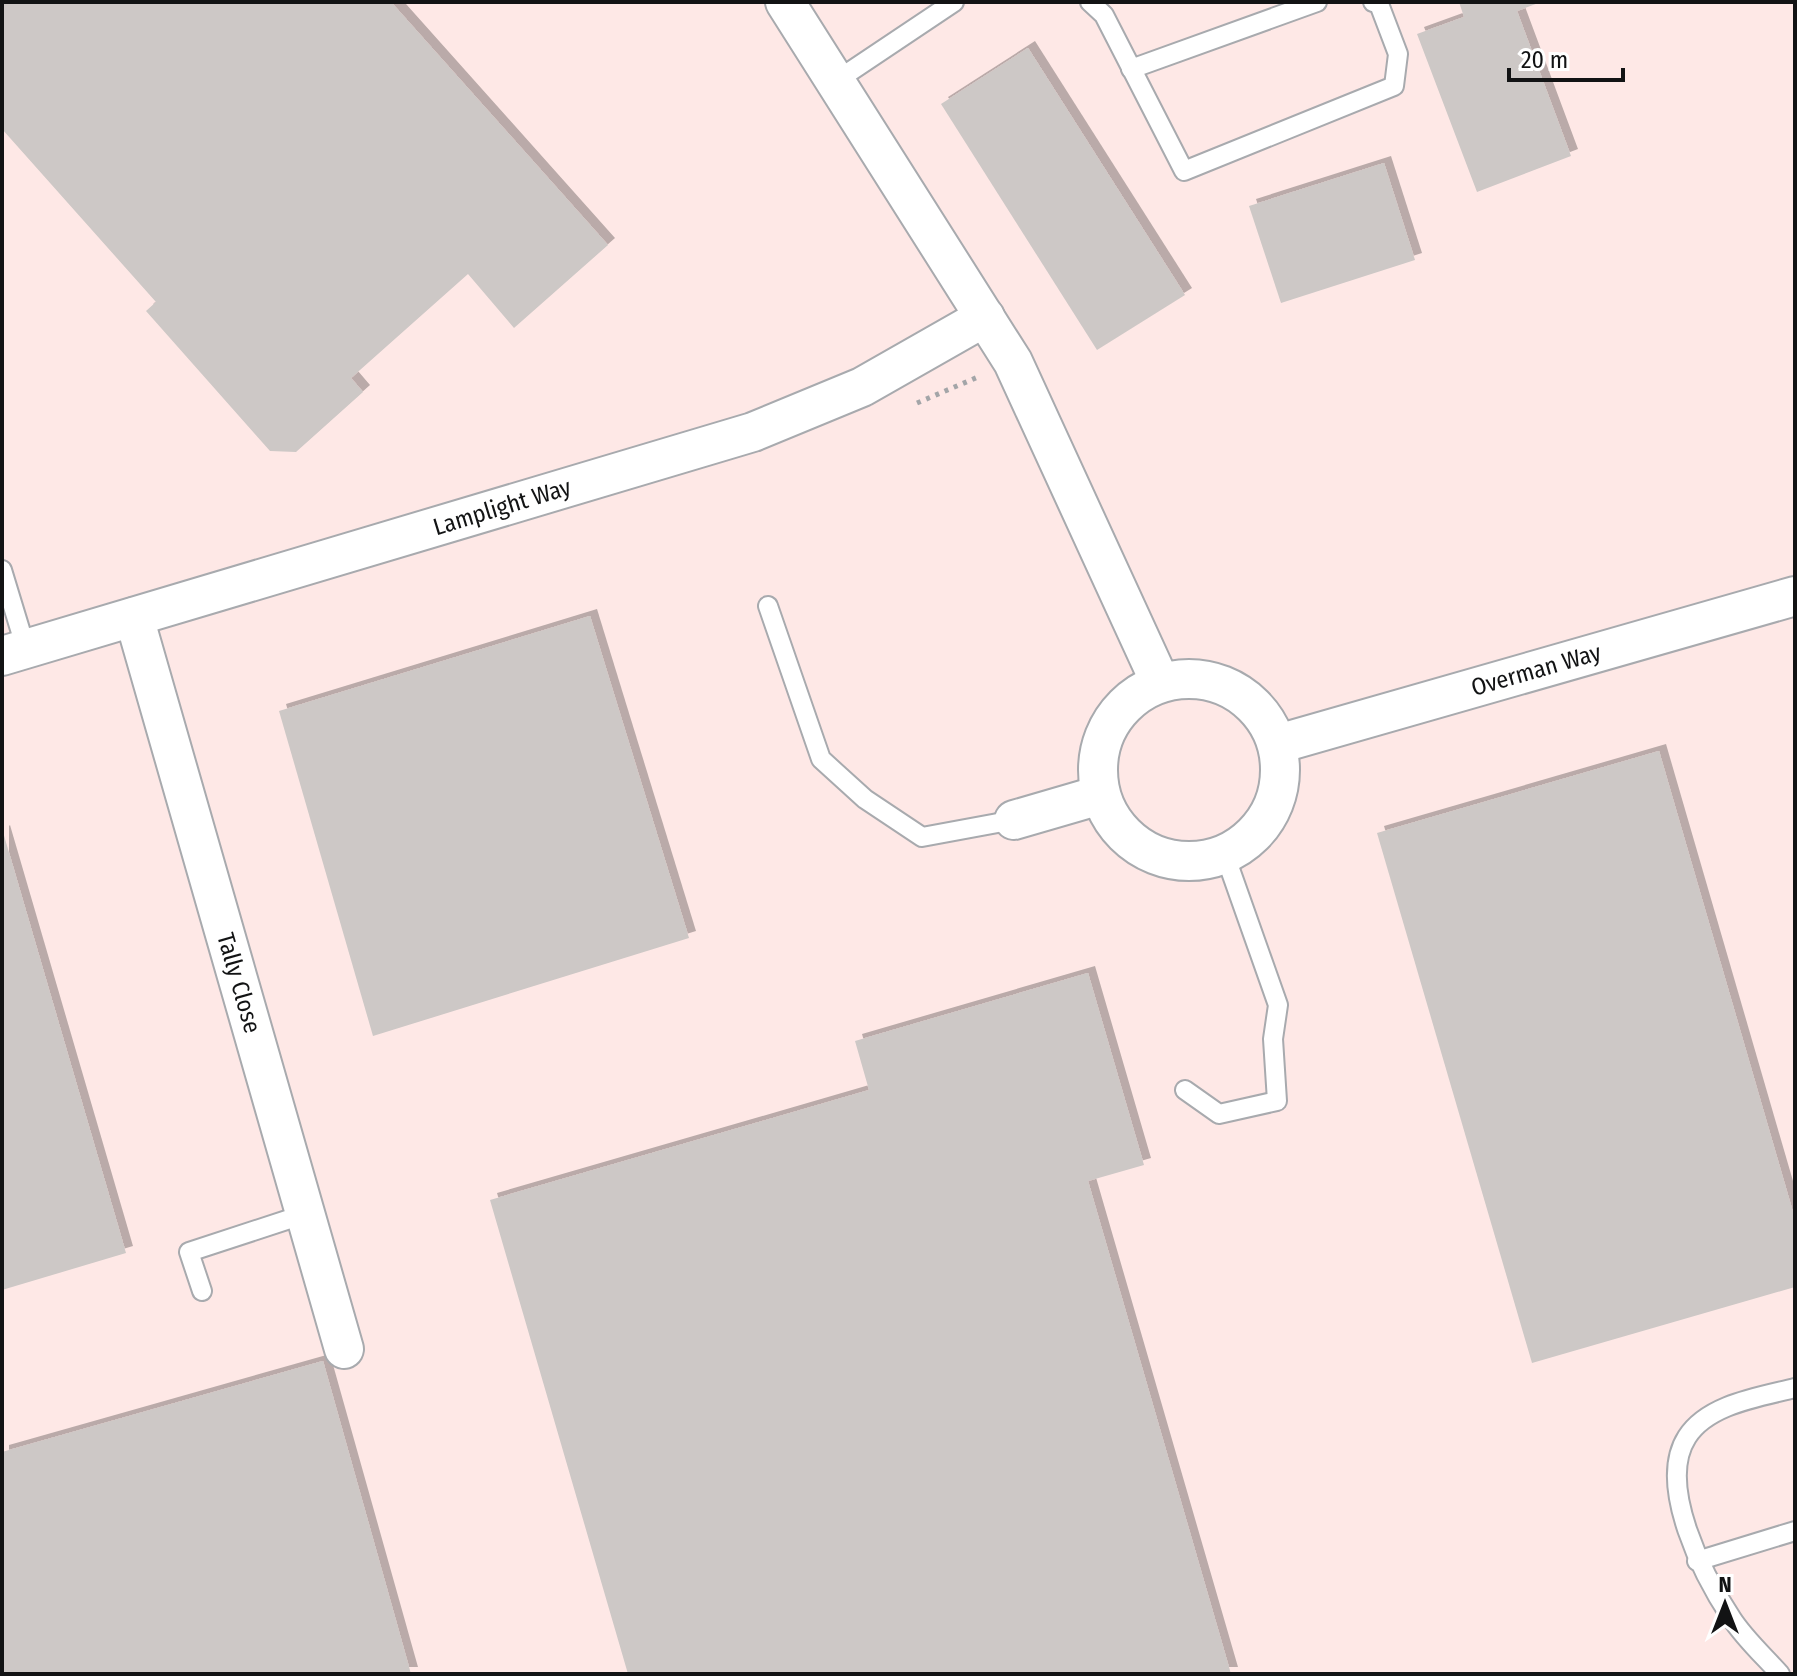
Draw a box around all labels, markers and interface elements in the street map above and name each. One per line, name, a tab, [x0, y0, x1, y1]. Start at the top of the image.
scale bar	[1509, 32, 1623, 82]
text: 20 m	[1521, 46, 1568, 74]
street label: Lamplight Way	[430, 473, 575, 541]
street label: Overman Way	[1468, 638, 1604, 702]
street label: Tally Close	[211, 930, 267, 1036]
north arrow	[1685, 1564, 1765, 1644]
text: N	[1718, 1571, 1732, 1598]

